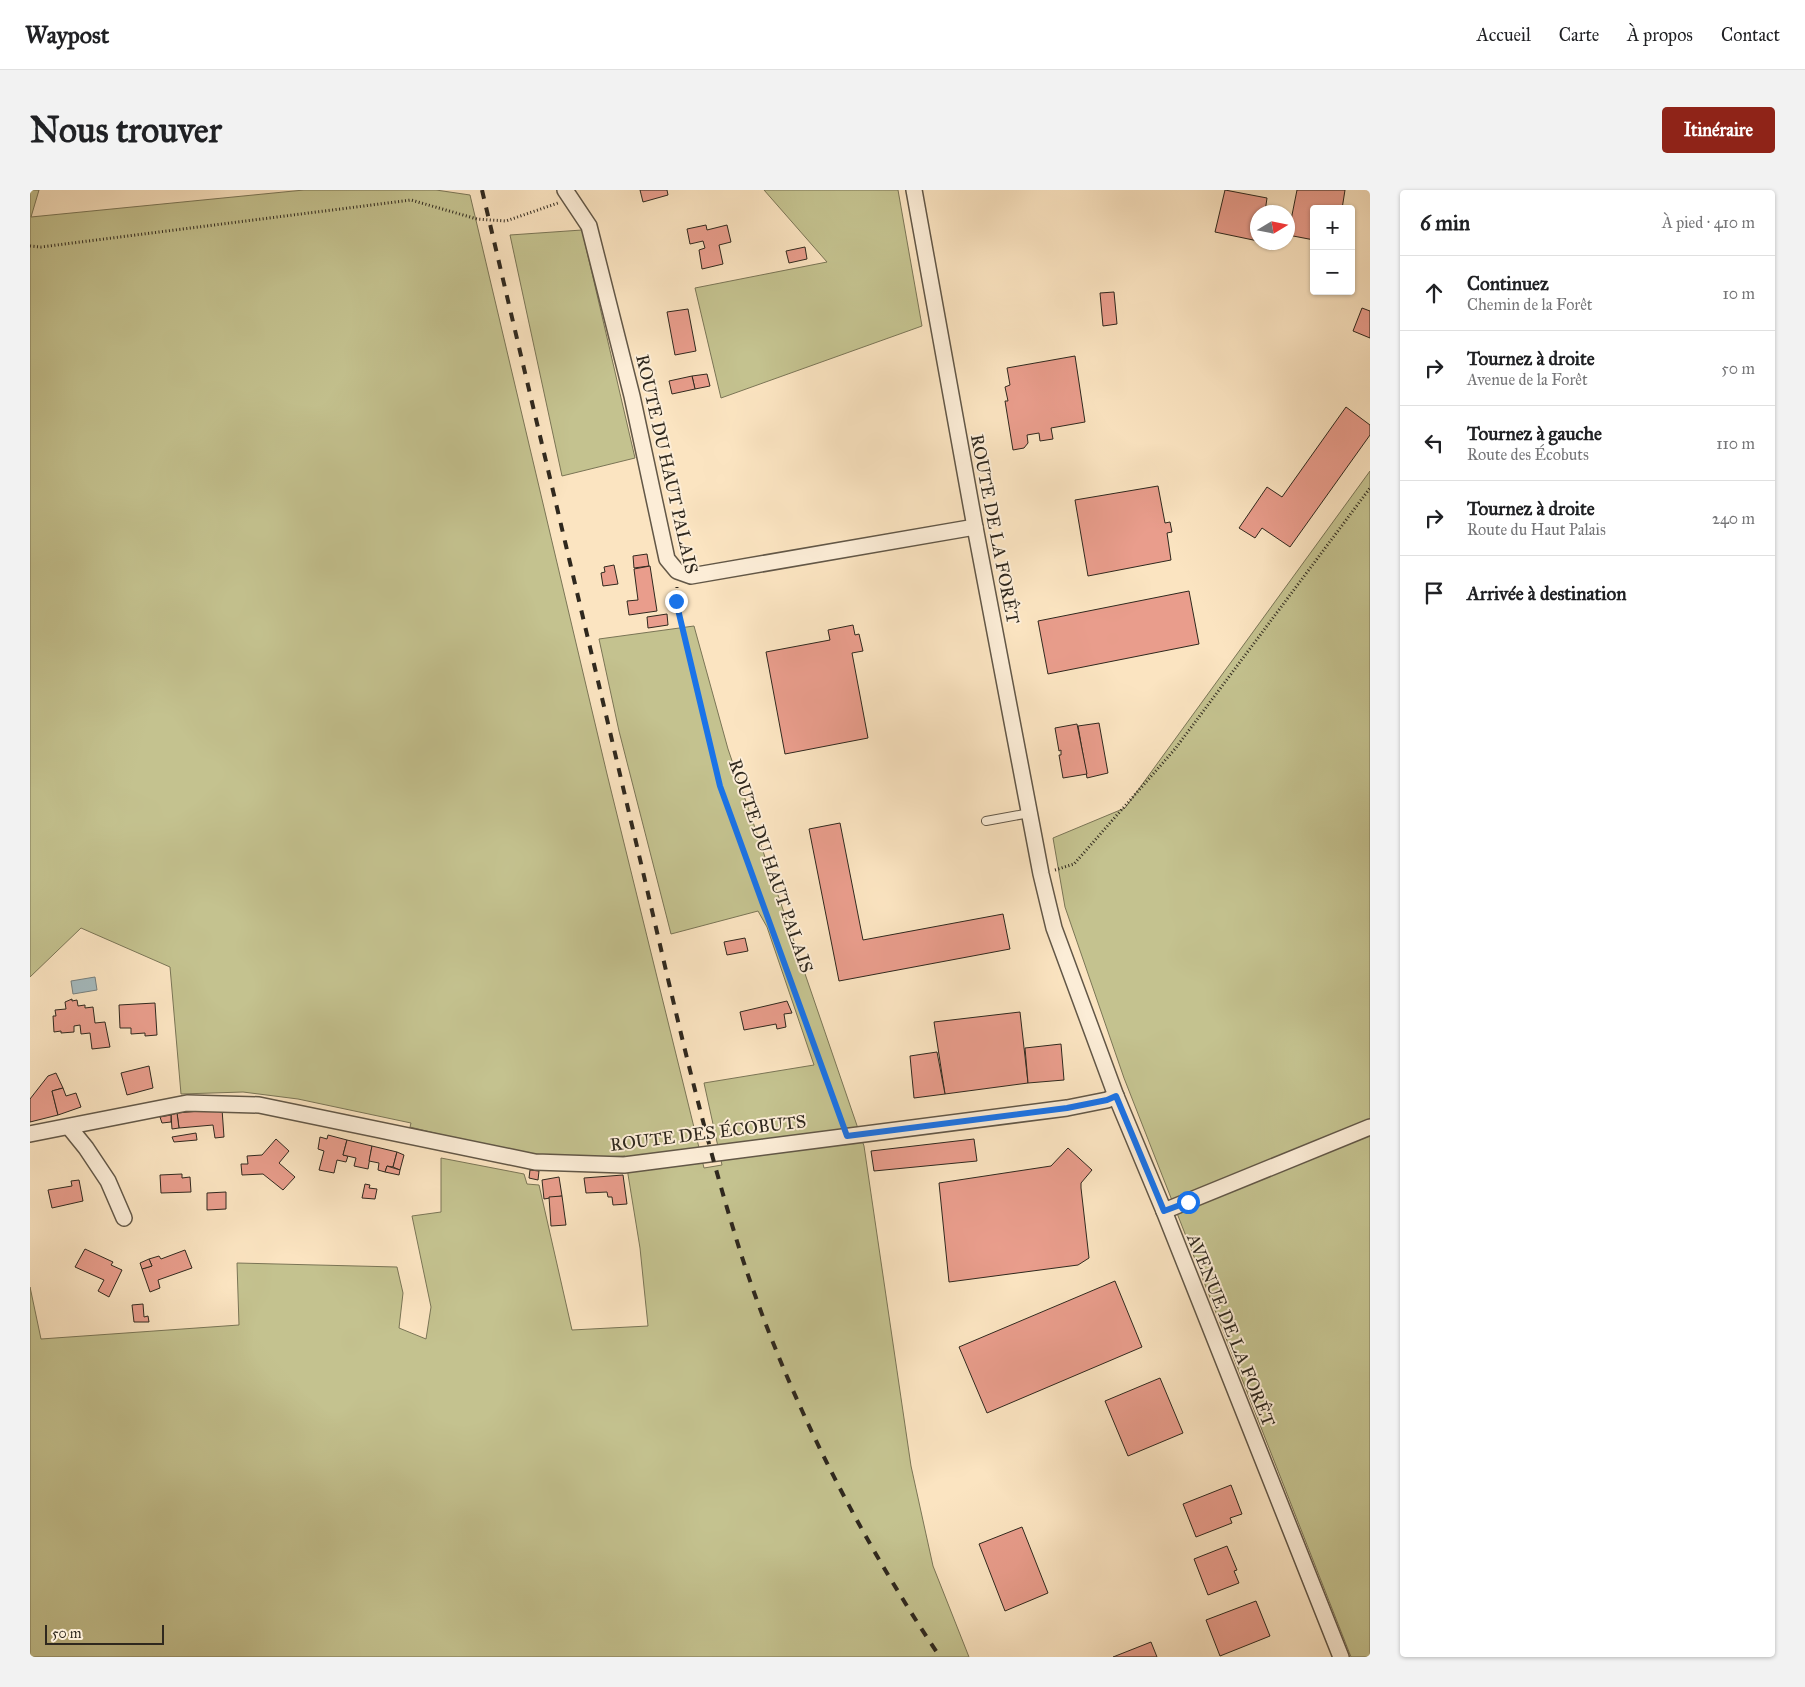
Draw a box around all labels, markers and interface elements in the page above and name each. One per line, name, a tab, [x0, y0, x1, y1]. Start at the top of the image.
text: Waypost	[25, 20, 109, 50]
text: Accueil	[1477, 24, 1531, 46]
text: Carte	[1559, 24, 1599, 46]
text: À propos	[1627, 24, 1693, 46]
text: Contact	[1721, 24, 1780, 46]
button: Itinéraire	[1662, 107, 1775, 153]
text: Nous trouver	[30, 109, 222, 152]
north arrow	[1250, 205, 1295, 250]
map controls	[1310, 205, 1355, 295]
button: +	[1310, 205, 1355, 250]
text: 6 min	[1420, 210, 1470, 236]
text: À pied · 410 m	[1662, 213, 1755, 232]
button: −	[1310, 250, 1355, 295]
text: Continuez	[1467, 272, 1549, 295]
icon: ahead	[1420, 279, 1448, 307]
text: 10 m	[1723, 284, 1755, 303]
text: Chemin de la Forêt	[1467, 295, 1592, 314]
text: Tournez à droite	[1467, 347, 1595, 370]
street label: ROUTE DU HAUT PALAIS	[631, 352, 703, 576]
icon: right	[1420, 354, 1448, 382]
text: 50 m	[1721, 359, 1755, 378]
text: Avenue de la Forêt	[1467, 370, 1588, 389]
text: Tournez à gauche	[1467, 422, 1602, 445]
icon: left	[1420, 429, 1448, 457]
street label: ROUTE DE LA FORÊT	[966, 432, 1025, 626]
text: 110 m	[1716, 434, 1755, 453]
text: Route des Écobuts	[1467, 445, 1589, 464]
text: Tournez à droite	[1467, 497, 1595, 520]
icon: right	[1420, 504, 1448, 532]
text: 240 m	[1712, 509, 1755, 528]
text: Route du Haut Palais	[1467, 520, 1606, 539]
icon: arrive	[1420, 579, 1448, 607]
text: Arrivée à destination	[1467, 582, 1626, 605]
route end	[665, 590, 688, 613]
street label: ROUTE DU HAUT PALAIS	[724, 756, 818, 976]
street label: ROUTE DES ÉCOBUTS	[608, 1108, 807, 1156]
route start	[1177, 1191, 1200, 1214]
street label: AVENUE DE LA FORÊT	[1182, 1229, 1281, 1430]
scale bar	[45, 1622, 164, 1645]
text: 50 m	[52, 1625, 81, 1642]

